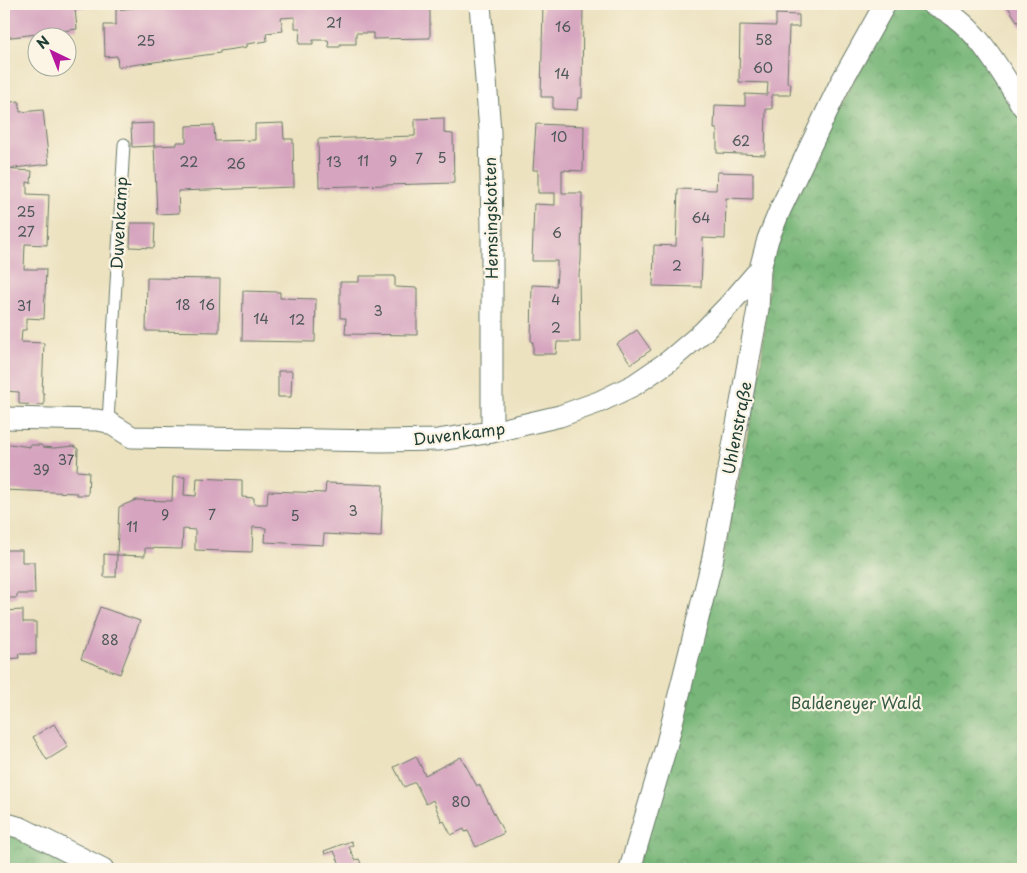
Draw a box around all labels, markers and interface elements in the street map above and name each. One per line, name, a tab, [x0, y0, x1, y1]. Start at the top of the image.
house number: 21	[326, 12, 342, 33]
house number: 16	[555, 16, 571, 37]
north arrow	[28, 28, 78, 78]
house number: 58	[755, 29, 773, 50]
house number: 25	[137, 30, 155, 51]
text: N	[32, 31, 54, 54]
house number: 60	[753, 57, 773, 78]
house number: 14	[554, 63, 570, 84]
house number: 10	[551, 126, 567, 147]
house number: 62	[732, 130, 750, 151]
house number: 5	[437, 147, 447, 168]
house number: 7	[415, 148, 423, 169]
house number: 11	[357, 150, 369, 171]
house number: 9	[389, 150, 397, 171]
house number: 22	[180, 151, 198, 172]
house number: 13	[326, 151, 342, 172]
house number: 26	[226, 153, 246, 174]
street label: Hemsingskotten	[477, 157, 503, 279]
street label: Duvenkamp	[104, 176, 132, 270]
house number: 25	[17, 201, 35, 222]
house number: 64	[691, 207, 711, 228]
house number: 27	[17, 221, 35, 242]
house number: 6	[552, 222, 562, 243]
house number: 2	[672, 255, 682, 276]
house number: 4	[551, 289, 561, 310]
house number: 18	[175, 294, 191, 315]
house number: 16	[199, 294, 215, 315]
house number: 31	[17, 295, 31, 316]
house number: 3	[373, 300, 383, 321]
house number: 14	[253, 308, 269, 329]
house number: 12	[289, 309, 305, 330]
house number: 2	[551, 317, 561, 338]
street label: Uhlenstraße	[715, 379, 757, 476]
street label: Duvenkamp	[411, 415, 507, 451]
house number: 37	[58, 449, 75, 470]
house number: 39	[32, 459, 50, 480]
house number: 3	[348, 500, 358, 521]
house number: 9	[161, 504, 169, 525]
house number: 7	[208, 504, 216, 525]
house number: 5	[290, 505, 300, 526]
house number: 11	[126, 516, 138, 537]
house number: 88	[101, 629, 119, 650]
park label: Baldeneyer Wald	[791, 690, 922, 714]
house number: 80	[452, 791, 470, 812]

